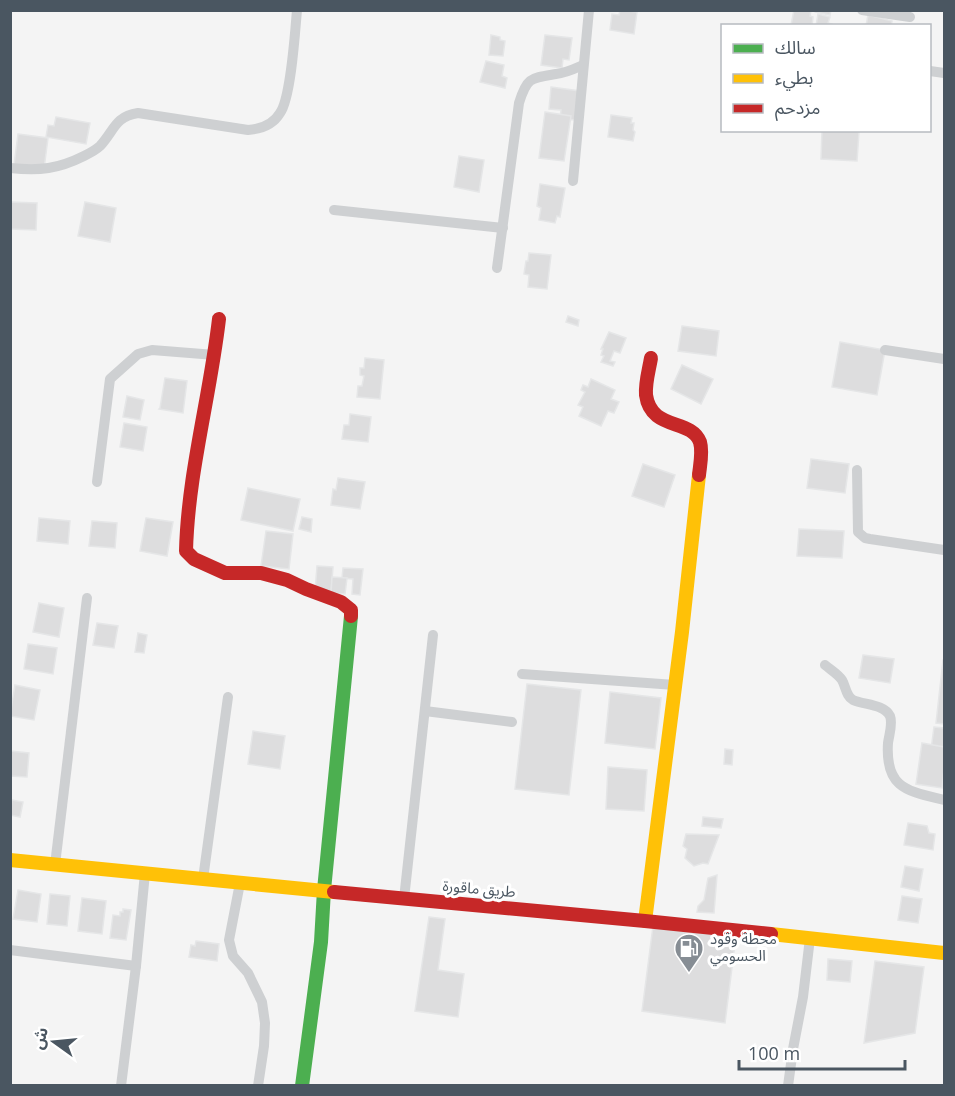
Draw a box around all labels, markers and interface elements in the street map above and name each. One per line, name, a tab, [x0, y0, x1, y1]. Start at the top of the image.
legend	[721, 24, 931, 132]
text: سالك	[775, 35, 816, 59]
text: بطيء	[775, 65, 813, 91]
text: مزدحم	[775, 95, 820, 121]
street label: طريق ماقورة	[442, 875, 516, 902]
place label: محطة وقود الحسومي	[710, 928, 777, 967]
fuel station icon: محطة وقود الحسومي	[673, 932, 705, 974]
north arrow	[24, 1012, 84, 1072]
text: ش	[26, 1025, 53, 1052]
scale bar	[739, 1033, 906, 1071]
text: 100 m	[748, 1041, 800, 1065]

